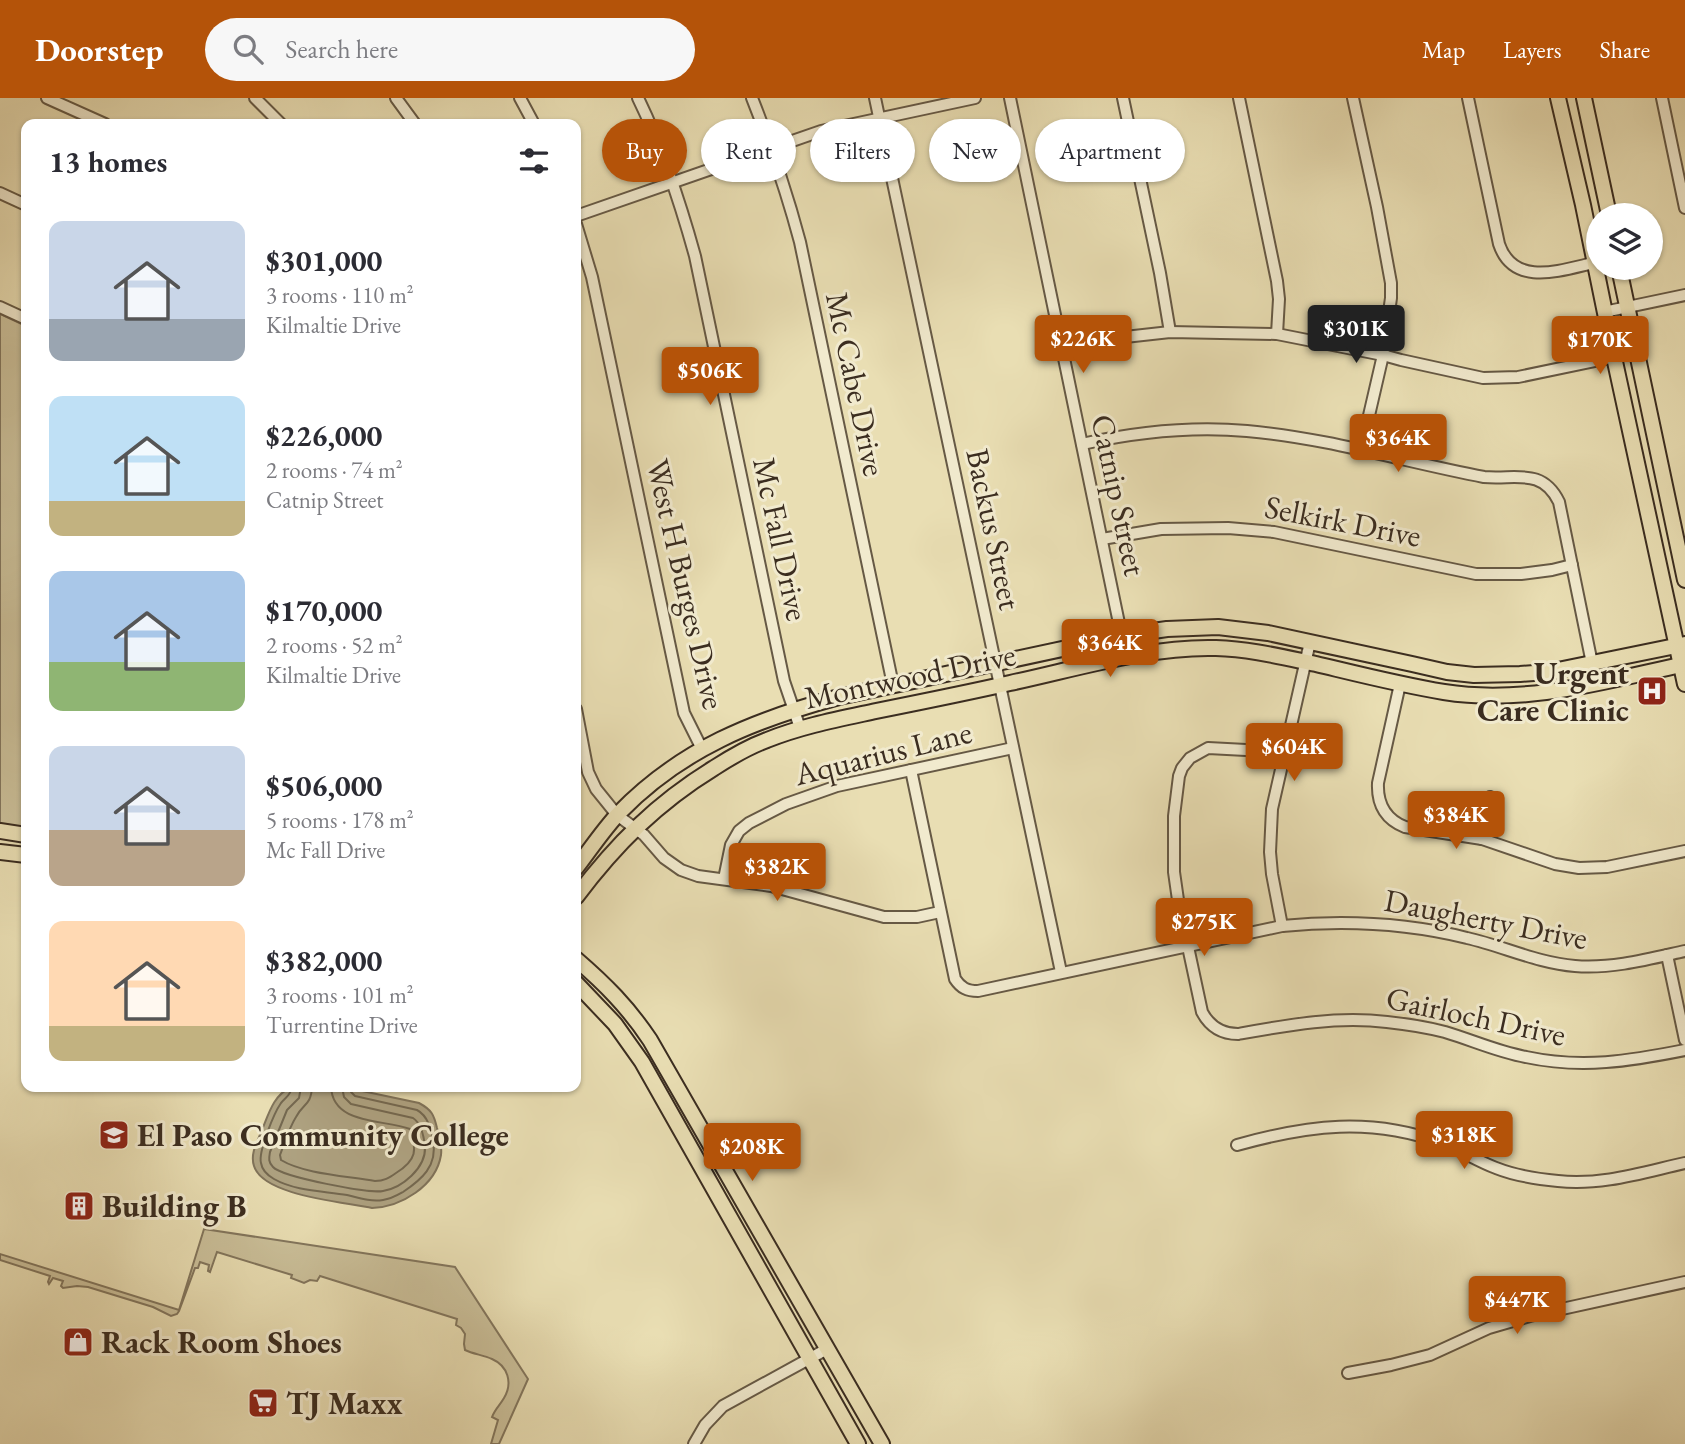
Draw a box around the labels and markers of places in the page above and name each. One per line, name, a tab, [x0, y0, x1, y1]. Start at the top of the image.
pin: $301K	[1307, 306, 1405, 365]
pin: $226K	[1034, 316, 1132, 375]
pin: $170K	[1551, 316, 1649, 376]
pin: $506K	[661, 348, 759, 407]
pin: $364K	[1349, 414, 1447, 474]
pin: $364K	[1061, 620, 1159, 679]
place label: Urgent Care Clinic	[1477, 652, 1629, 731]
hospital icon: Urgent Care Clinic	[1635, 674, 1669, 708]
pin: $604K	[1245, 724, 1343, 783]
pin: $384K	[1407, 792, 1505, 851]
pin: $382K	[728, 844, 826, 903]
pin: $275K	[1155, 898, 1253, 958]
pin: $318K	[1415, 1112, 1513, 1171]
place label: El Paso Community College	[137, 1114, 509, 1156]
school or university icon: El Paso Community College	[97, 1118, 131, 1152]
pin: $208K	[703, 1124, 801, 1183]
place label: Building B	[102, 1185, 247, 1227]
building icon: Building B	[62, 1189, 96, 1223]
pin: $447K	[1468, 1276, 1566, 1336]
place label: Rack Room Shoes	[101, 1321, 342, 1363]
shop icon: Rack Room Shoes	[61, 1325, 95, 1359]
place label: TJ Maxx	[286, 1382, 403, 1424]
supermarket icon: TJ Maxx	[246, 1386, 280, 1420]

